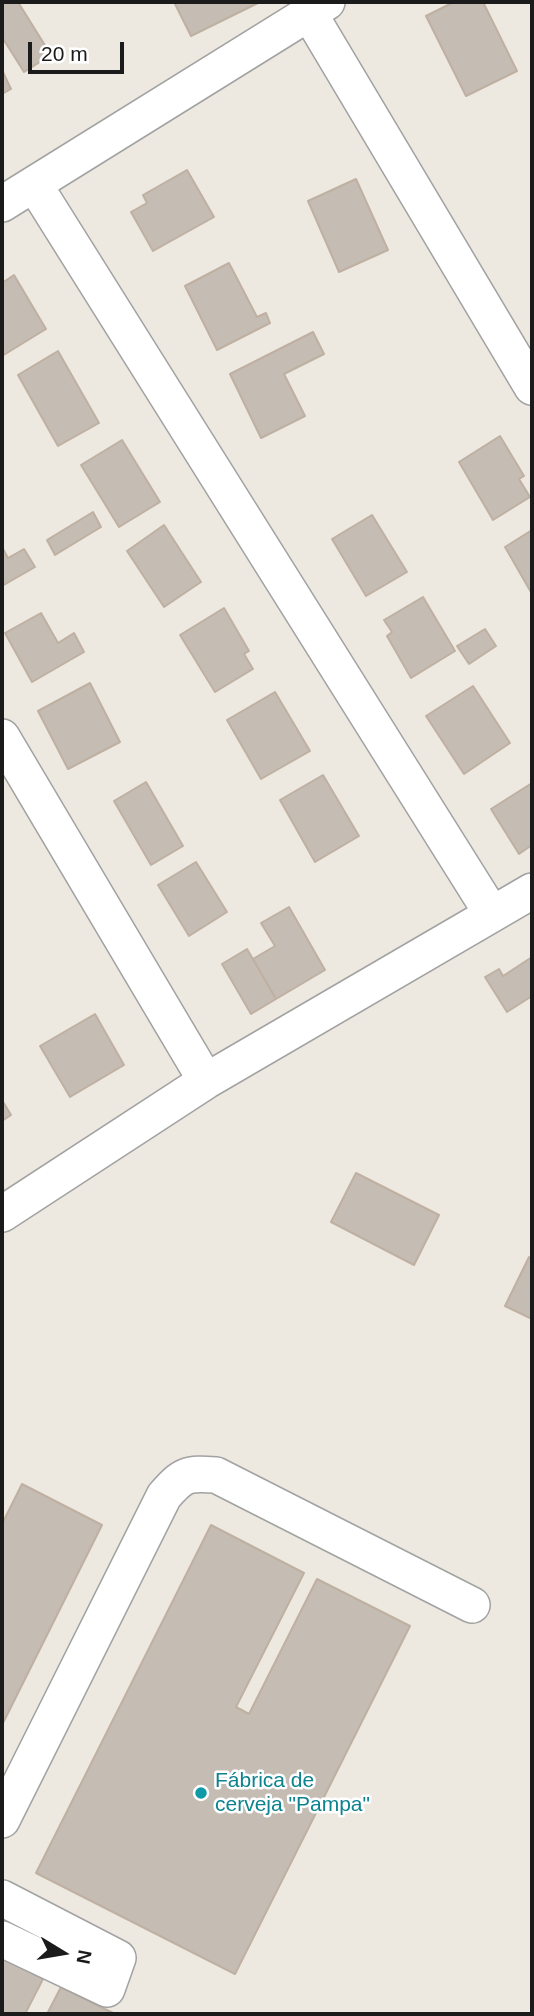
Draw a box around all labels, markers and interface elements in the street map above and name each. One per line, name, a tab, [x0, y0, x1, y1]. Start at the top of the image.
scale bar	[32, 28, 128, 72]
text: 20 m	[41, 42, 88, 65]
place label: Fábrica de cerveja "Pampa"	[215, 1768, 370, 1818]
marker: Fábrica de cerveja "Pampa"	[193, 1785, 209, 1801]
north arrow	[28, 1918, 98, 1988]
text: N	[72, 1948, 96, 1966]

